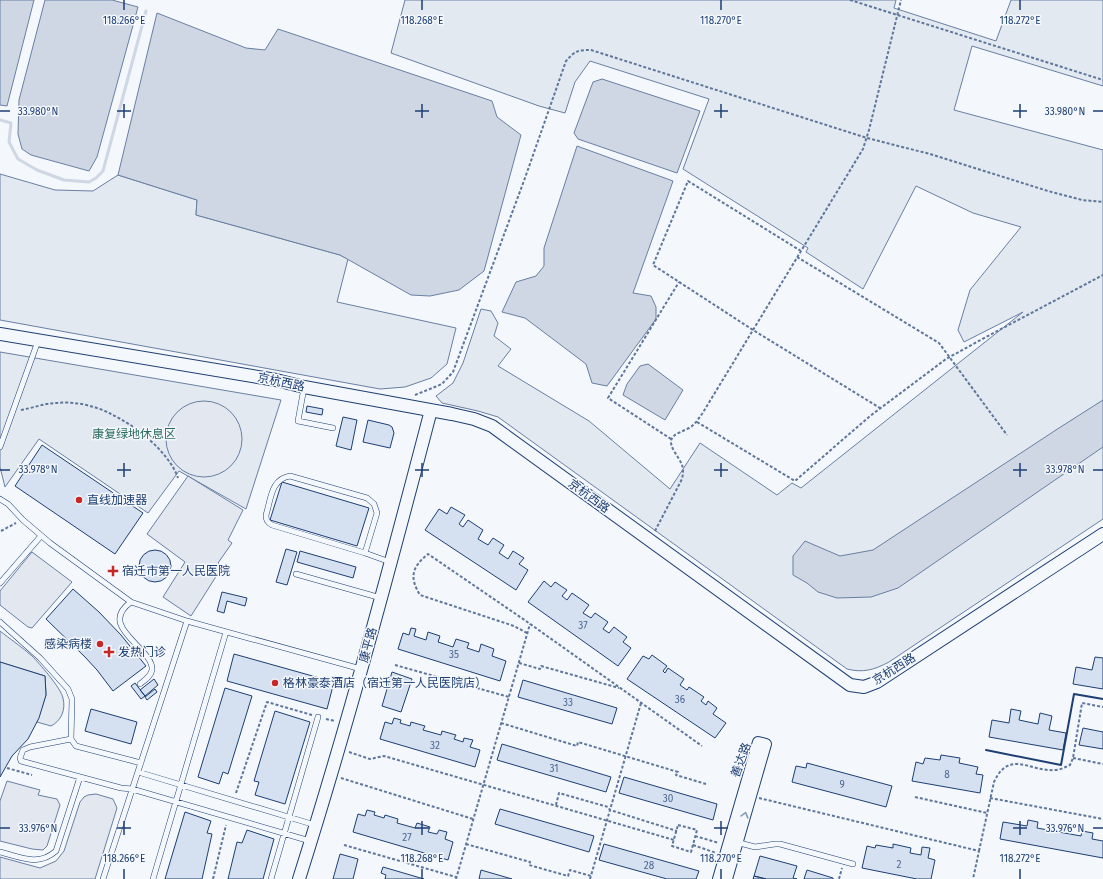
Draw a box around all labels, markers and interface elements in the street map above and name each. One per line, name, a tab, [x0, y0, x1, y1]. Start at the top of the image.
text: 118.266°E	[103, 15, 145, 27]
text: 118.268°E	[401, 15, 443, 27]
text: 118.270°E	[700, 15, 742, 27]
text: 118.272°E	[999, 15, 1041, 27]
text: 33.980°N	[18, 106, 58, 118]
text: 33.980°N	[1045, 106, 1085, 118]
street label: 京杭西路	[256, 370, 306, 394]
park label: 康复绿地休息区	[92, 427, 176, 441]
text: 33.978°N	[18, 464, 58, 476]
text: 33.978°N	[1045, 464, 1085, 476]
street label: 京杭西路	[565, 476, 613, 516]
place label: 直线加速器	[87, 493, 147, 507]
marker: 直线加速器	[74, 495, 84, 505]
place label: 宿迁市第一人民医院	[122, 564, 230, 578]
marker: 宿迁市第一人民医院	[107, 565, 119, 577]
house number: 37	[578, 620, 588, 632]
street label: 康平路	[357, 626, 379, 664]
place label: 感染病楼	[44, 637, 92, 651]
marker: 感染病楼	[95, 639, 105, 649]
place label: 发热门诊	[118, 645, 166, 659]
marker: 发热门诊	[103, 646, 115, 658]
house number: 35	[449, 649, 459, 661]
street label: 京杭西路	[870, 650, 918, 688]
place label: 格林豪泰酒店（宿迁第一人民医院店）	[283, 676, 487, 690]
marker: 格林豪泰酒店（宿迁第一人民医院店）	[270, 678, 280, 688]
house number: 36	[675, 694, 685, 706]
house number: 33	[563, 697, 573, 709]
house number: 32	[430, 740, 440, 752]
street label: 善达路	[728, 741, 754, 779]
house number: 31	[549, 763, 559, 775]
house number: 8	[944, 769, 950, 781]
house number: 9	[839, 779, 845, 791]
house number: 30	[663, 793, 674, 805]
one-way arrow	[741, 811, 749, 818]
text: 33.976°N	[19, 823, 57, 835]
text: 33.976°N	[1046, 823, 1084, 835]
house number: 27	[402, 832, 412, 844]
text: 118.266°E	[103, 853, 145, 865]
text: 118.268°E	[401, 853, 443, 865]
text: 118.270°E	[700, 853, 742, 865]
text: 118.272°E	[999, 853, 1041, 865]
house number: 2	[897, 859, 902, 871]
house number: 28	[644, 860, 655, 872]

